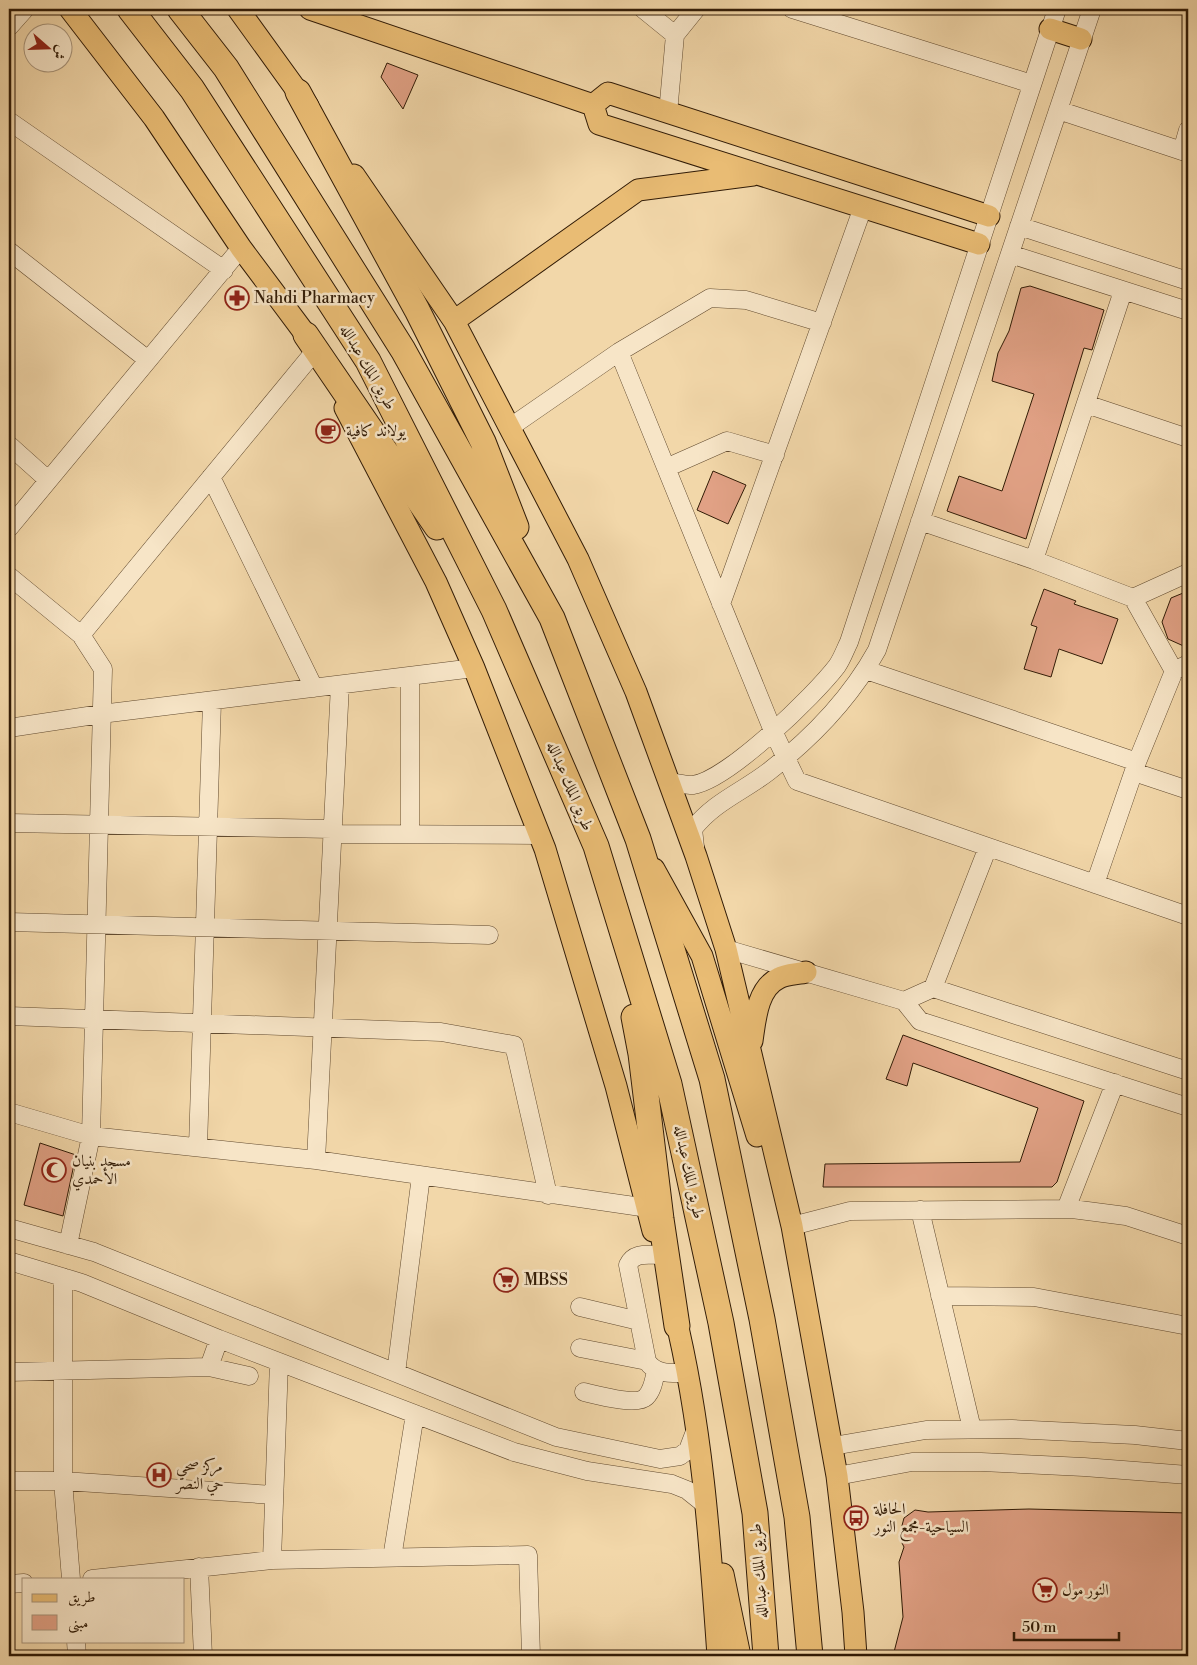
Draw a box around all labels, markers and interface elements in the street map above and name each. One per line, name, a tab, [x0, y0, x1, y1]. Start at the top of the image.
north arrow	[22, 22, 72, 72]
text: ش	[48, 42, 70, 62]
pharmacy icon: Nahdi Pharmacy	[224, 285, 250, 311]
place label: Nahdi Pharmacy	[254, 288, 375, 308]
street label: طريق الملك عبدالله	[335, 321, 401, 413]
cafe icon: يولاند كافية	[315, 418, 341, 444]
place label: يولاند كافية	[346, 421, 407, 441]
street label: طريق الملك عبدالله	[542, 738, 598, 834]
street label: طريق الملك عبدالله	[669, 1123, 709, 1221]
place label: مسجد بنيان الأحمدي	[72, 1151, 131, 1191]
mosque icon: مسجد بنيان الأحمدي	[41, 1157, 67, 1183]
supermarket icon: MBSS	[493, 1267, 519, 1293]
place label: MBSS	[524, 1270, 568, 1290]
place label: مركز صحي حي النصر	[174, 1456, 224, 1496]
hospital icon: مركز صحي حي النصر	[146, 1462, 172, 1488]
place label: الحافلة السياحية-مجمع النور	[872, 1499, 969, 1542]
bus stop icon: الحافلة السياحية-مجمع النور	[843, 1505, 869, 1531]
street label: طريق الملك عبدالله	[746, 1523, 772, 1619]
supermarket icon: النور مول	[1032, 1577, 1058, 1603]
legend	[22, 1578, 185, 1642]
place label: النور مول	[1062, 1580, 1109, 1600]
text: طريق	[68, 1588, 95, 1607]
scale bar	[1014, 1610, 1120, 1642]
text: مبنى	[68, 1614, 88, 1634]
text: 50 m	[1022, 1618, 1056, 1637]

